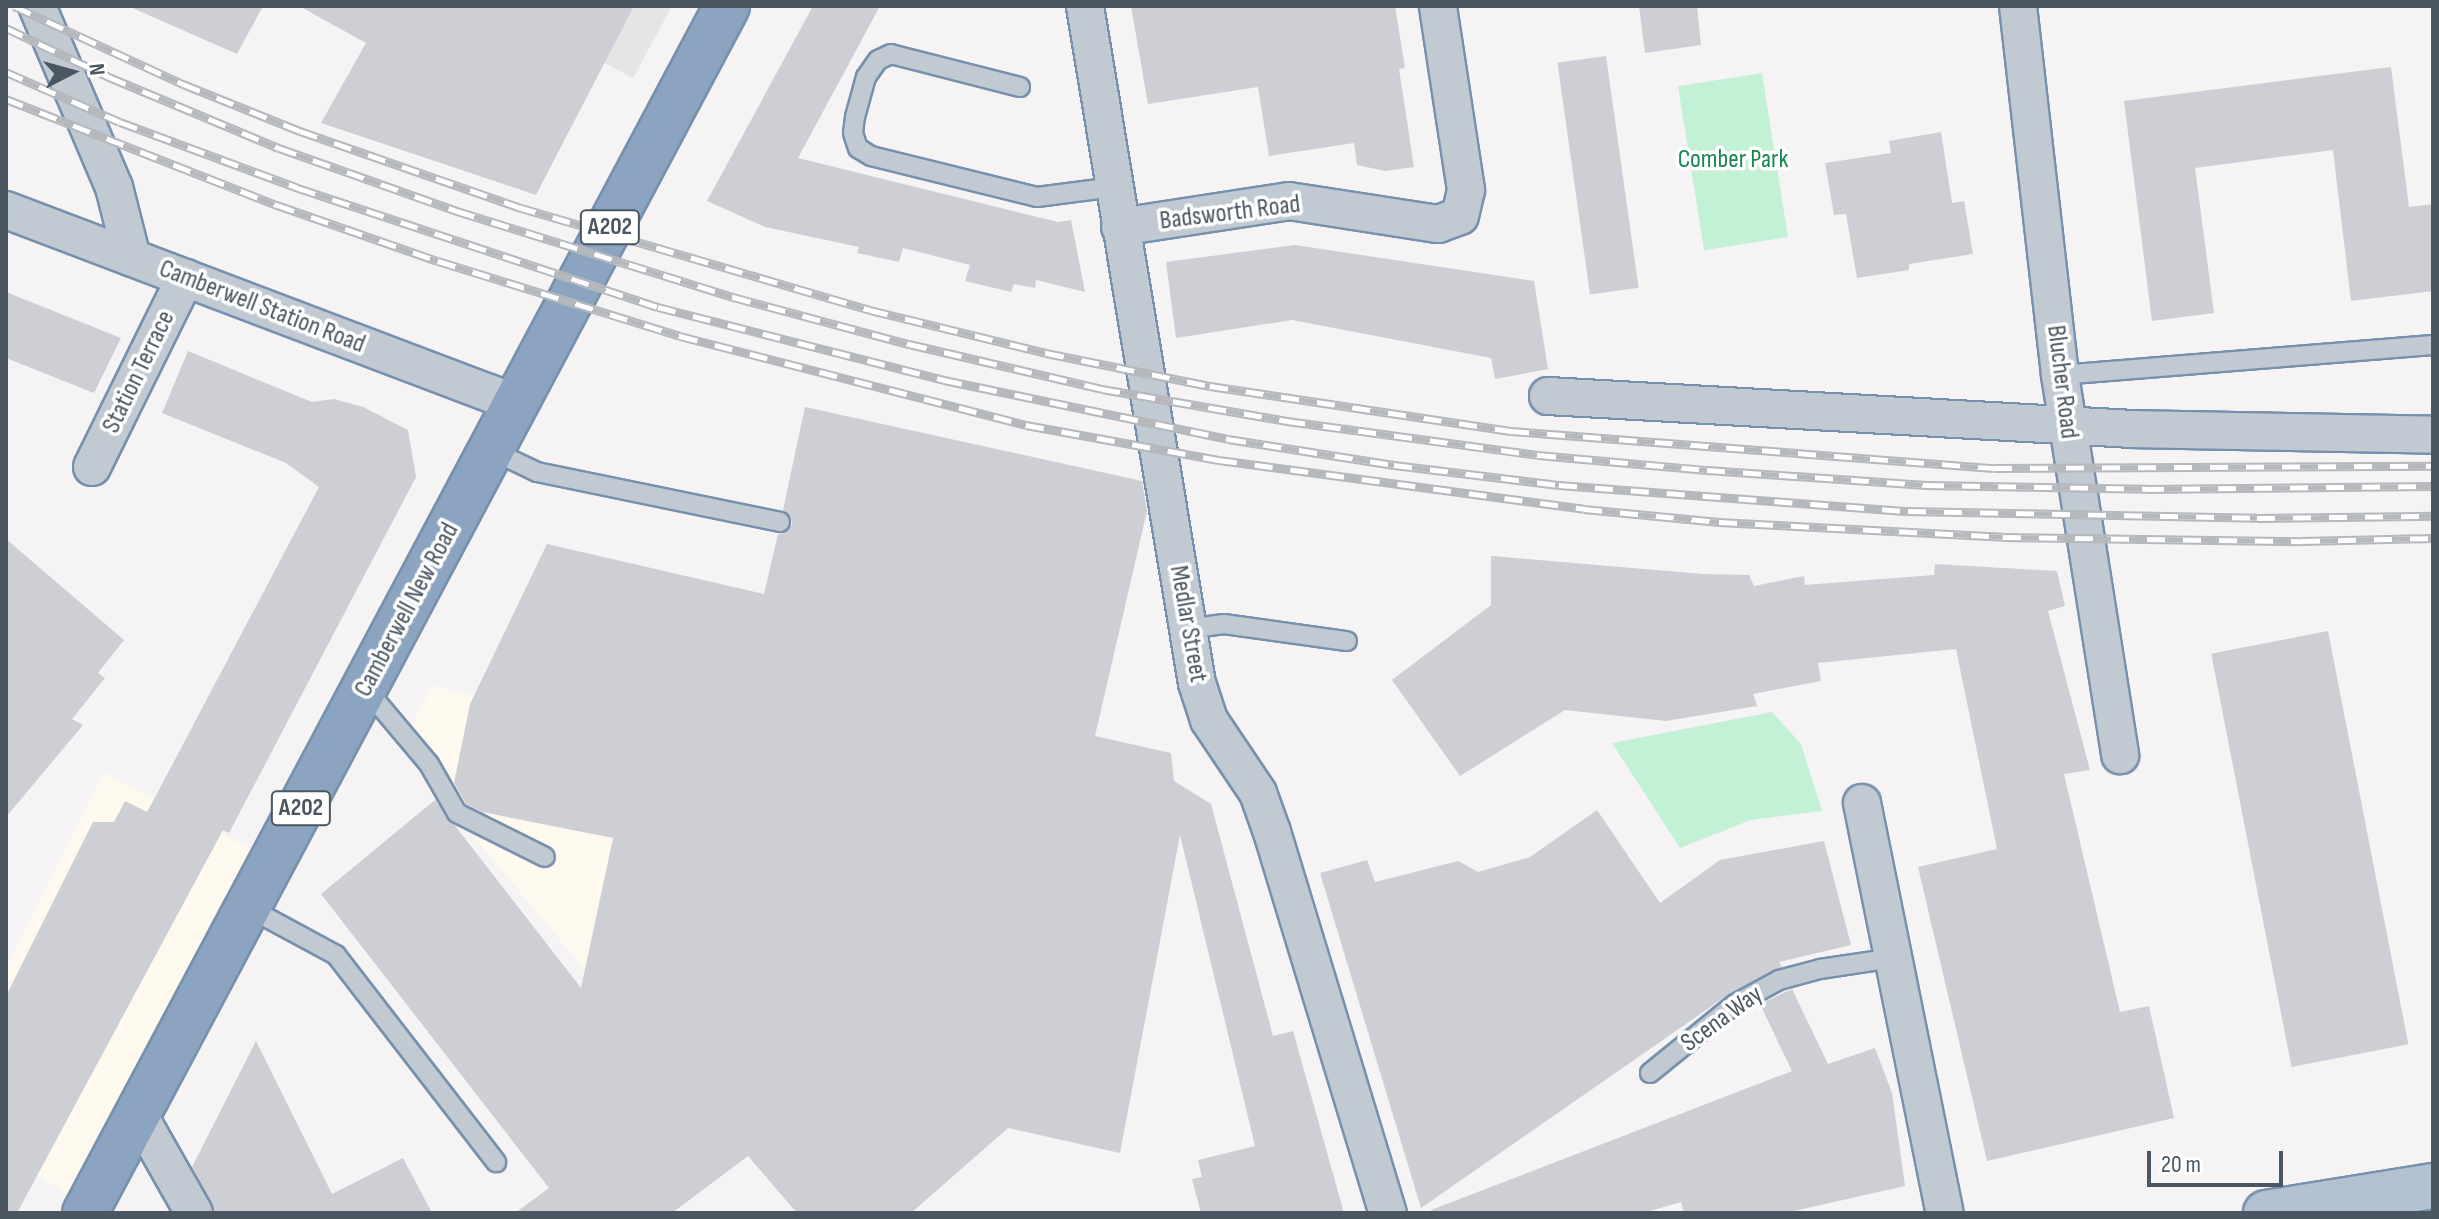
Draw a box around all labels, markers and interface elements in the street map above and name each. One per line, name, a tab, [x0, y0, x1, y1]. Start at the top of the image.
north arrow	[32, 32, 112, 112]
text: N	[82, 62, 110, 77]
park label: Comber Park	[1678, 144, 1788, 176]
street label: Badsworth Road	[1158, 189, 1302, 237]
road number: A202	[578, 207, 642, 247]
street label: Camberwell Station Road	[155, 253, 369, 361]
street label: Station Terrace	[96, 306, 182, 438]
street label: Blucher Road	[2040, 323, 2084, 441]
street label: Camberwell New Road	[348, 518, 466, 702]
street label: Medlar Street	[1162, 563, 1214, 685]
road number: A202	[269, 788, 333, 828]
street label: Scena Way	[1675, 979, 1769, 1059]
scale bar	[2151, 1135, 2287, 1185]
text: 20 m	[2161, 1150, 2201, 1179]

